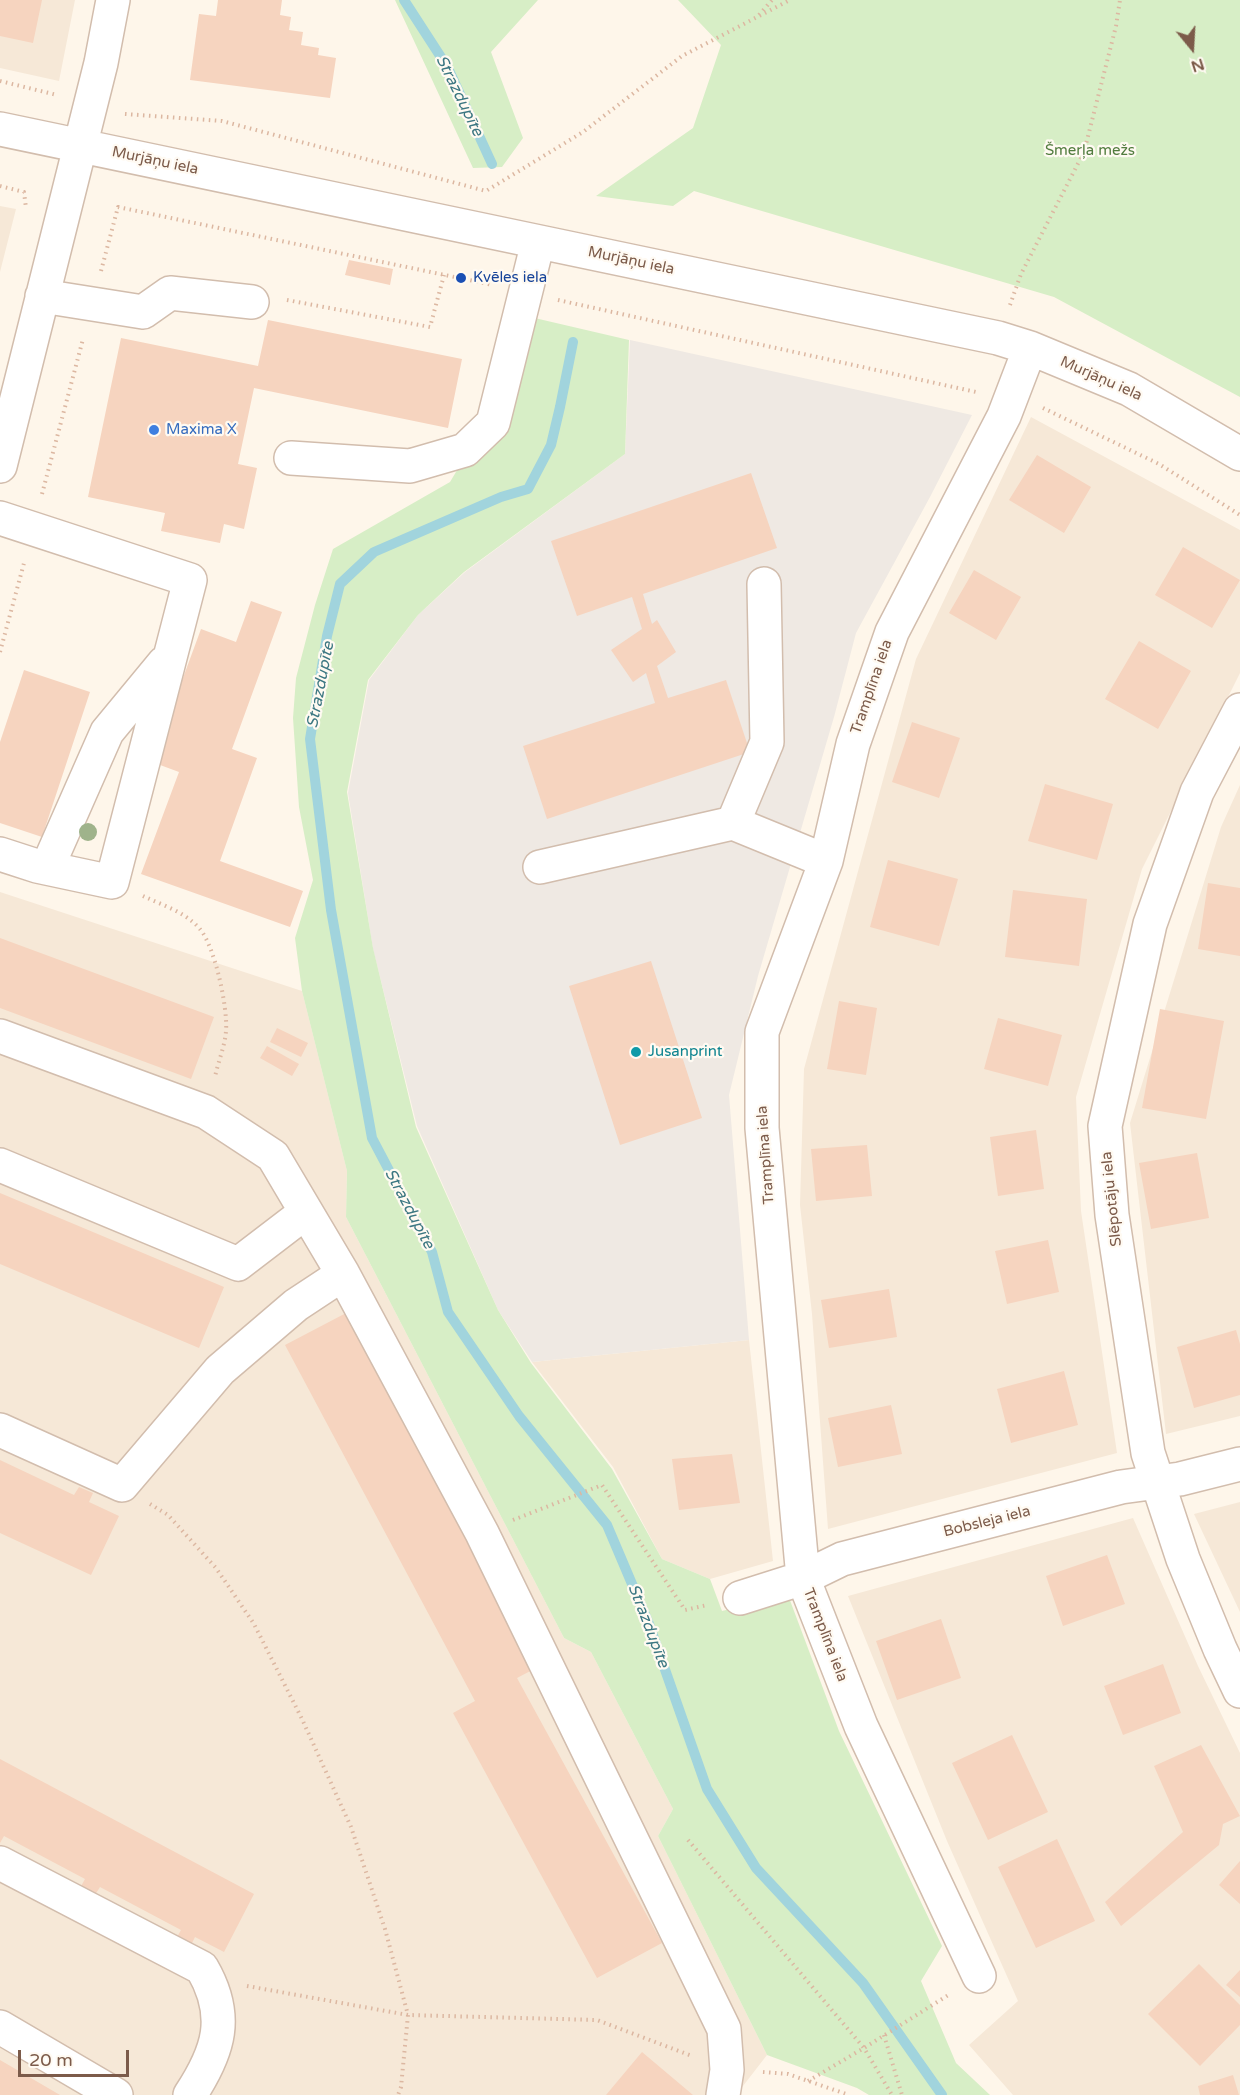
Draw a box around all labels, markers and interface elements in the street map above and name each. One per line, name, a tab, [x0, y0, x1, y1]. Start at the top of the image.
north arrow	[1162, 18, 1222, 78]
water label: Strazdupīte	[431, 52, 487, 140]
text: N	[1188, 54, 1207, 77]
park label: Šmerļa mežs	[1045, 142, 1135, 160]
street label: Murjāņu iela	[110, 143, 200, 179]
street label: Murjāņu iela	[586, 243, 676, 279]
place label: Kvēles iela	[473, 269, 547, 287]
marker: Kvēles iela	[454, 271, 468, 285]
street label: Murjāņu iela	[1057, 353, 1145, 405]
place label: Maxima X	[166, 421, 237, 439]
marker: Maxima X	[147, 423, 161, 437]
street label: Tramplīna iela	[847, 637, 897, 737]
water label: Strazdupīte	[303, 640, 339, 730]
place label: Jusanprint	[648, 1043, 723, 1061]
marker: Jusanprint	[629, 1045, 643, 1059]
street label: Tramplīna iela	[754, 1105, 778, 1205]
street label: Slēpotāju iela	[1098, 1151, 1126, 1247]
water label: Strazdupīte	[380, 1166, 438, 1252]
street label: Bobsleja iela	[942, 1503, 1032, 1541]
water label: Strazdupīte	[623, 1582, 673, 1670]
street label: Tramplīna iela	[799, 1586, 851, 1684]
scale bar	[21, 2038, 132, 2076]
text: 20 m	[29, 2049, 73, 2071]

